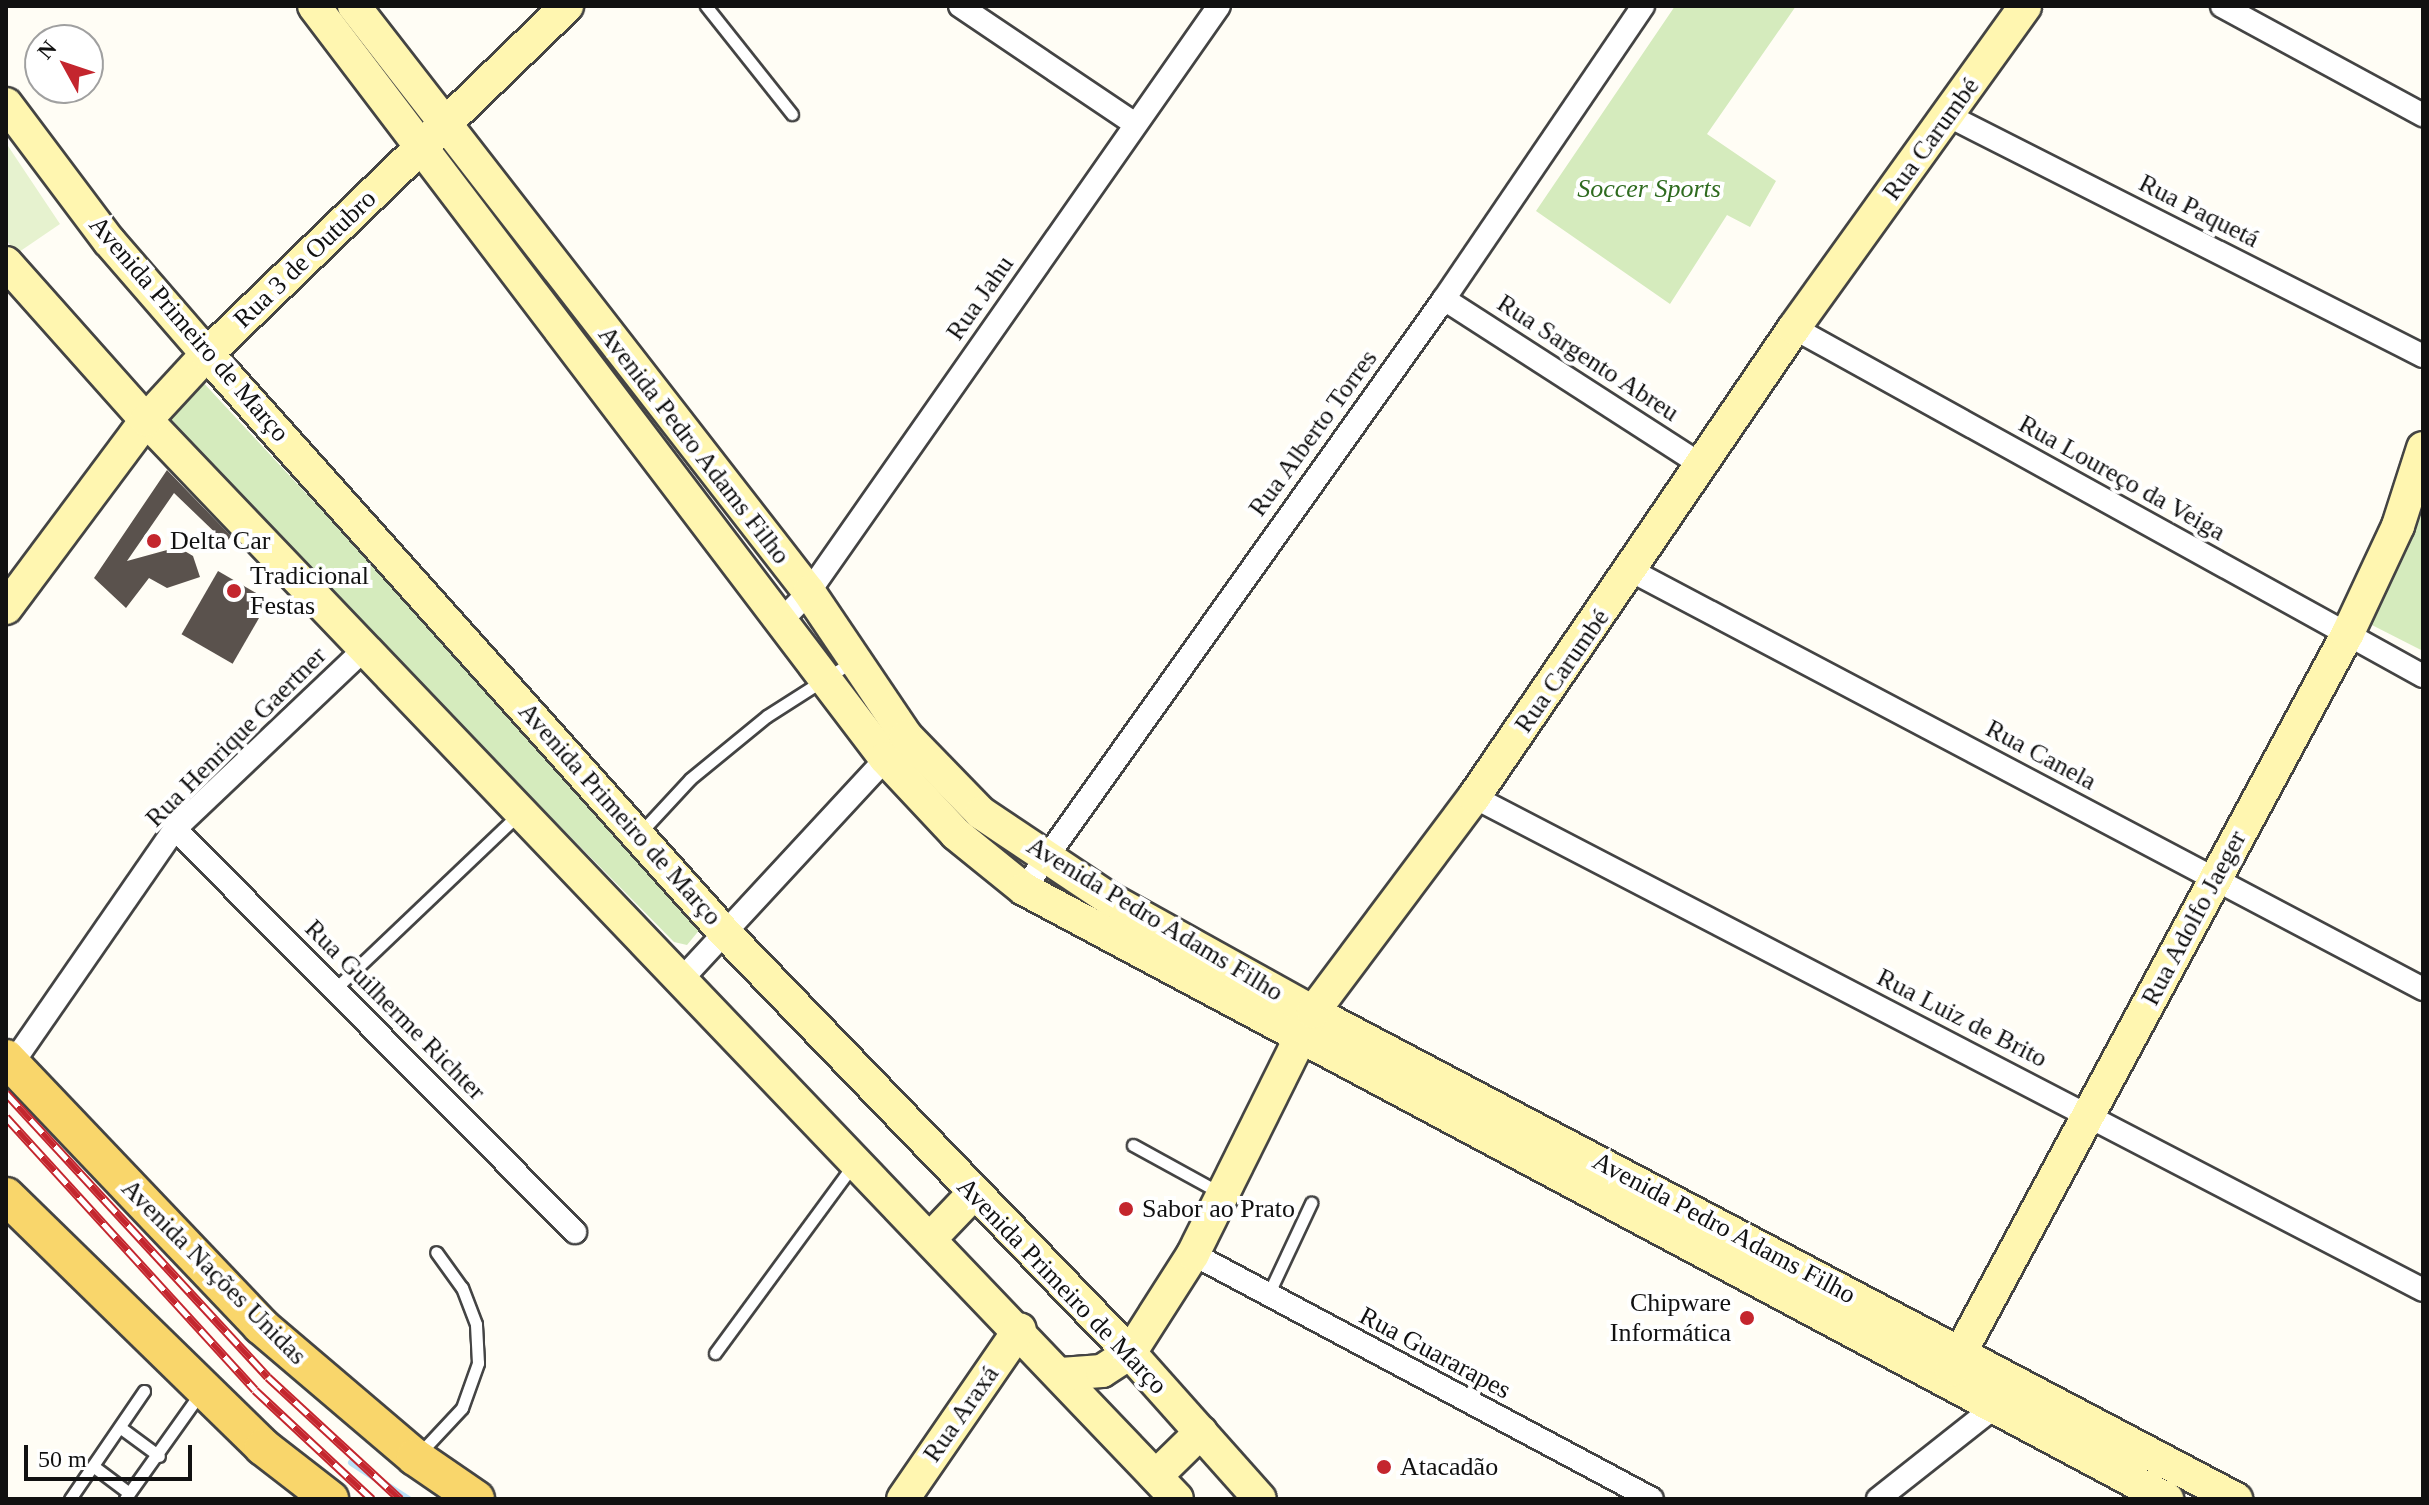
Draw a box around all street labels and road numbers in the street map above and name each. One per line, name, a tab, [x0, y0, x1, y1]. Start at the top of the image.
street label: Rua Carumbé	[1876, 72, 1986, 206]
street label: Rua Paquetá	[2134, 167, 2264, 255]
street label: Rua 3 de Outubro	[227, 183, 383, 335]
street label: Avenida Primeiro de Março	[82, 210, 296, 448]
street label: Rua Jahu	[940, 250, 1020, 346]
street label: Rua Sargento Abreu	[1491, 287, 1685, 429]
street label: Avenida Pedro Adams Filho	[591, 319, 797, 571]
street label: Rua Alberto Torres	[1241, 343, 1385, 523]
street label: Rua Loureço da Veiga	[2013, 408, 2231, 548]
street label: Rua Carumbé	[1508, 603, 1616, 739]
street label: Rua Henrique Gaertner	[139, 640, 333, 834]
street label: Avenida Primeiro de Março	[512, 696, 728, 932]
street label: Rua Canela	[1980, 713, 2102, 797]
street label: Rua Adolfo Jaeger	[2134, 825, 2254, 1011]
street label: Avenida Pedro Adams Filho	[1021, 830, 1289, 1008]
street label: Rua Guilherme Richter	[298, 913, 492, 1107]
street label: Rua Luiz de Brito	[1872, 962, 2052, 1074]
street label: Avenida Pedro Adams Filho	[1586, 1145, 1862, 1311]
street label: Avenida Primeiro de Março	[950, 1171, 1174, 1401]
street label: Avenida Nações Unidas	[115, 1173, 313, 1371]
street label: Rua Guararapes	[1354, 1300, 1516, 1406]
street label: Rua Araxá	[916, 1359, 1006, 1469]

